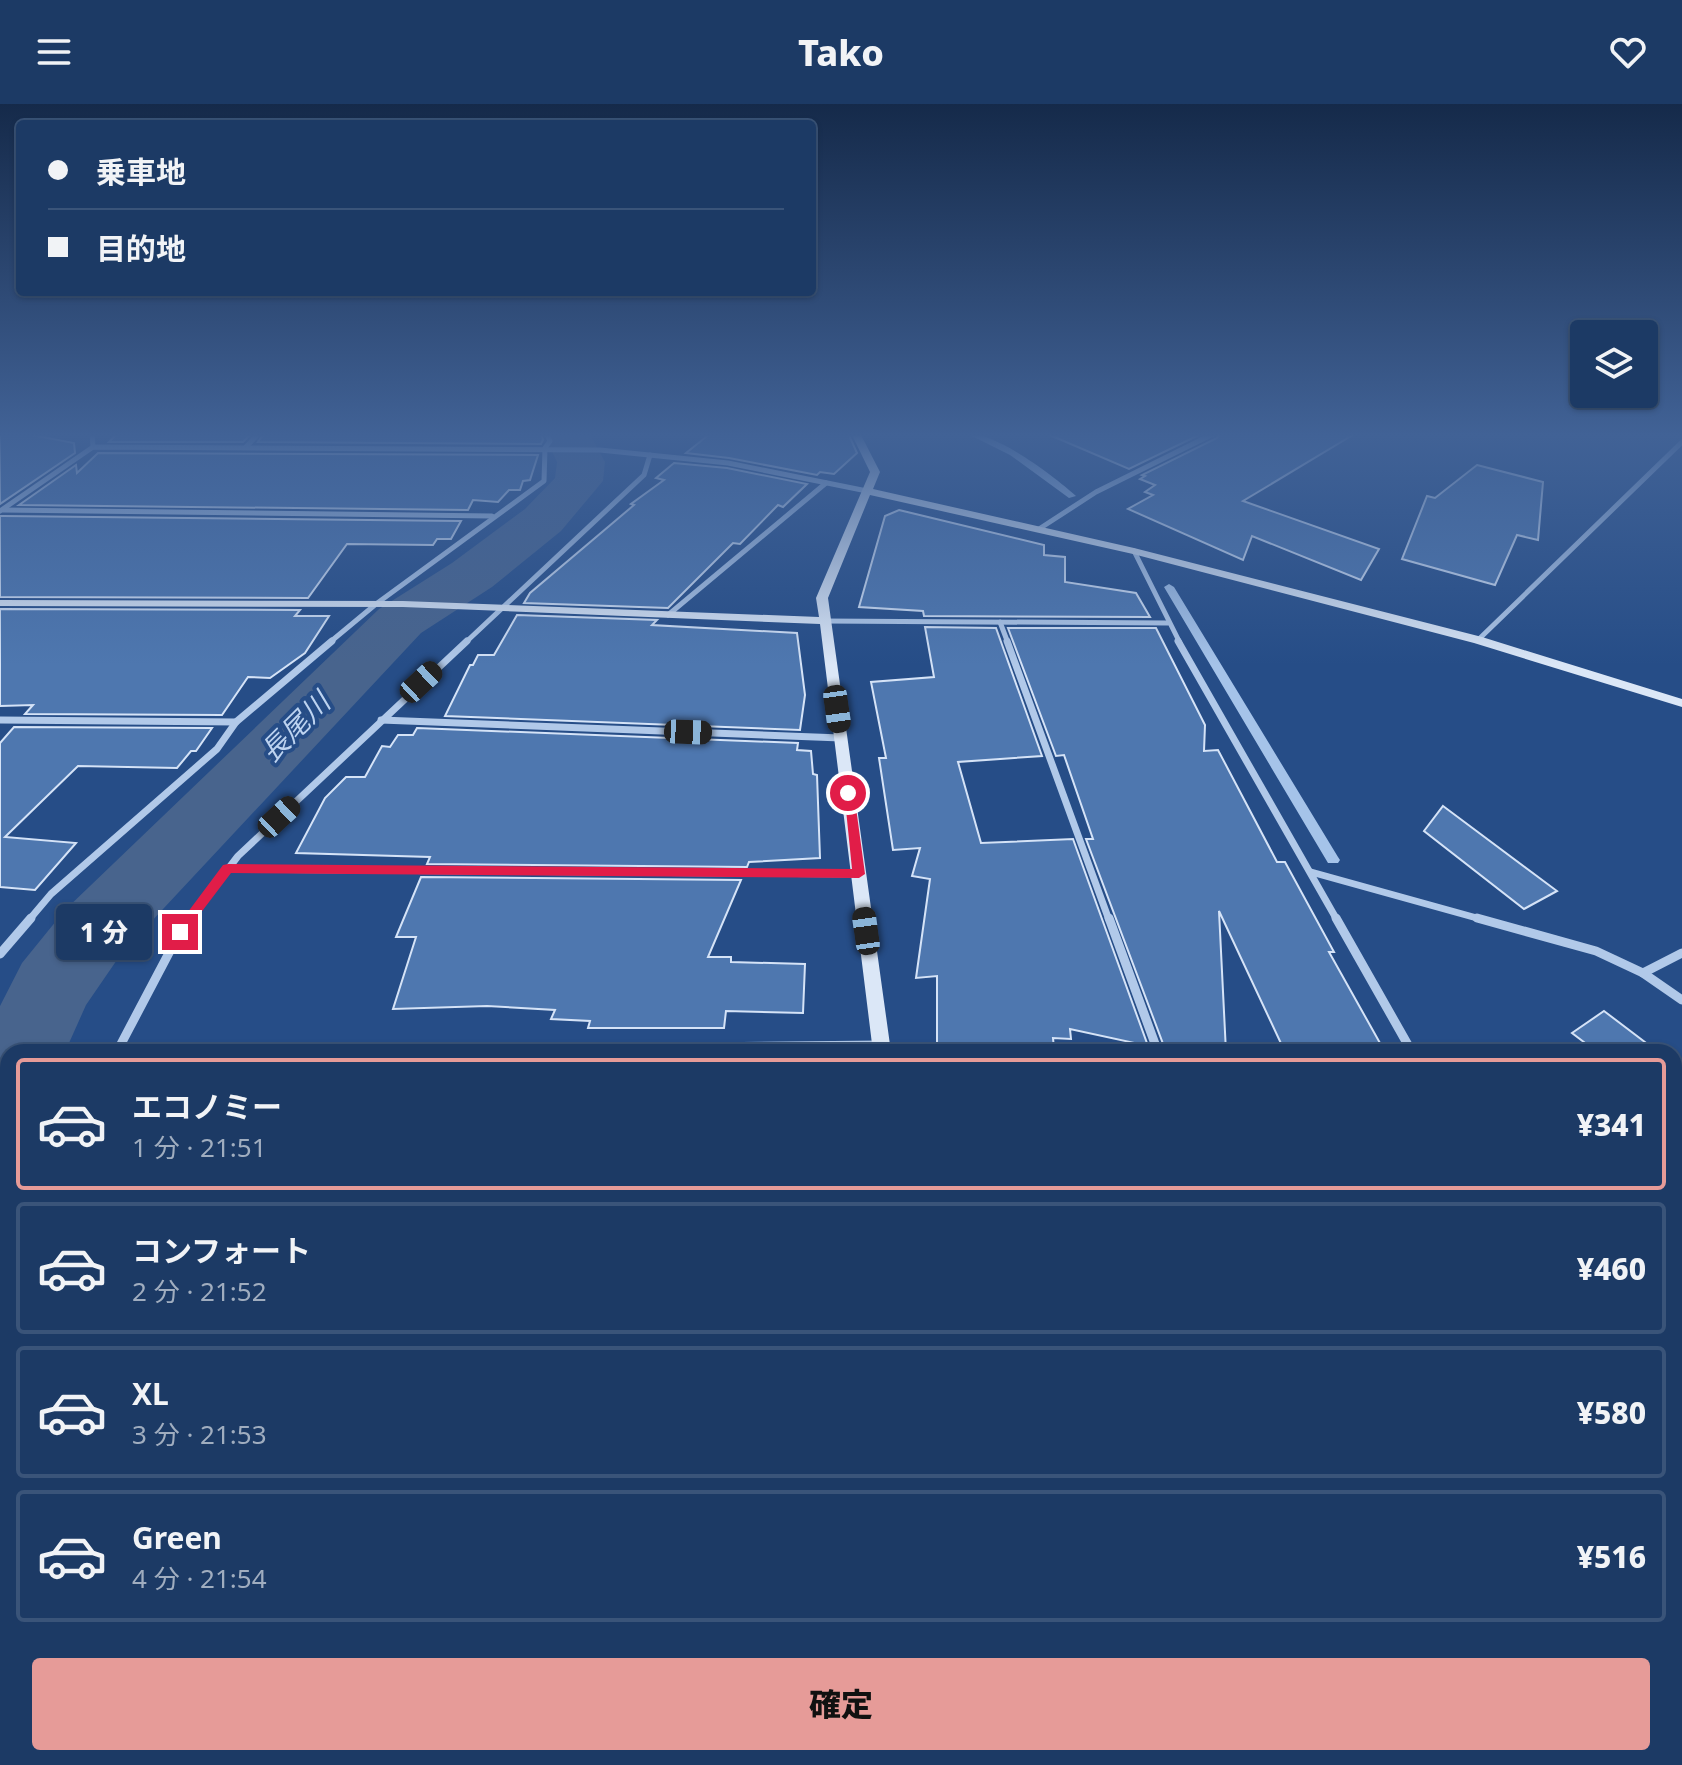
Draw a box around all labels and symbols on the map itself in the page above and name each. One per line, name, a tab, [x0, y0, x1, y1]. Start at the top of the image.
car	[395, 657, 447, 707]
water label: 長尾川	[251, 681, 340, 769]
car	[822, 684, 852, 734]
car	[664, 719, 712, 745]
route start	[830, 775, 866, 811]
car	[253, 792, 305, 842]
callout: 1 分	[56, 904, 152, 960]
car	[851, 906, 881, 956]
route end	[162, 914, 198, 950]

